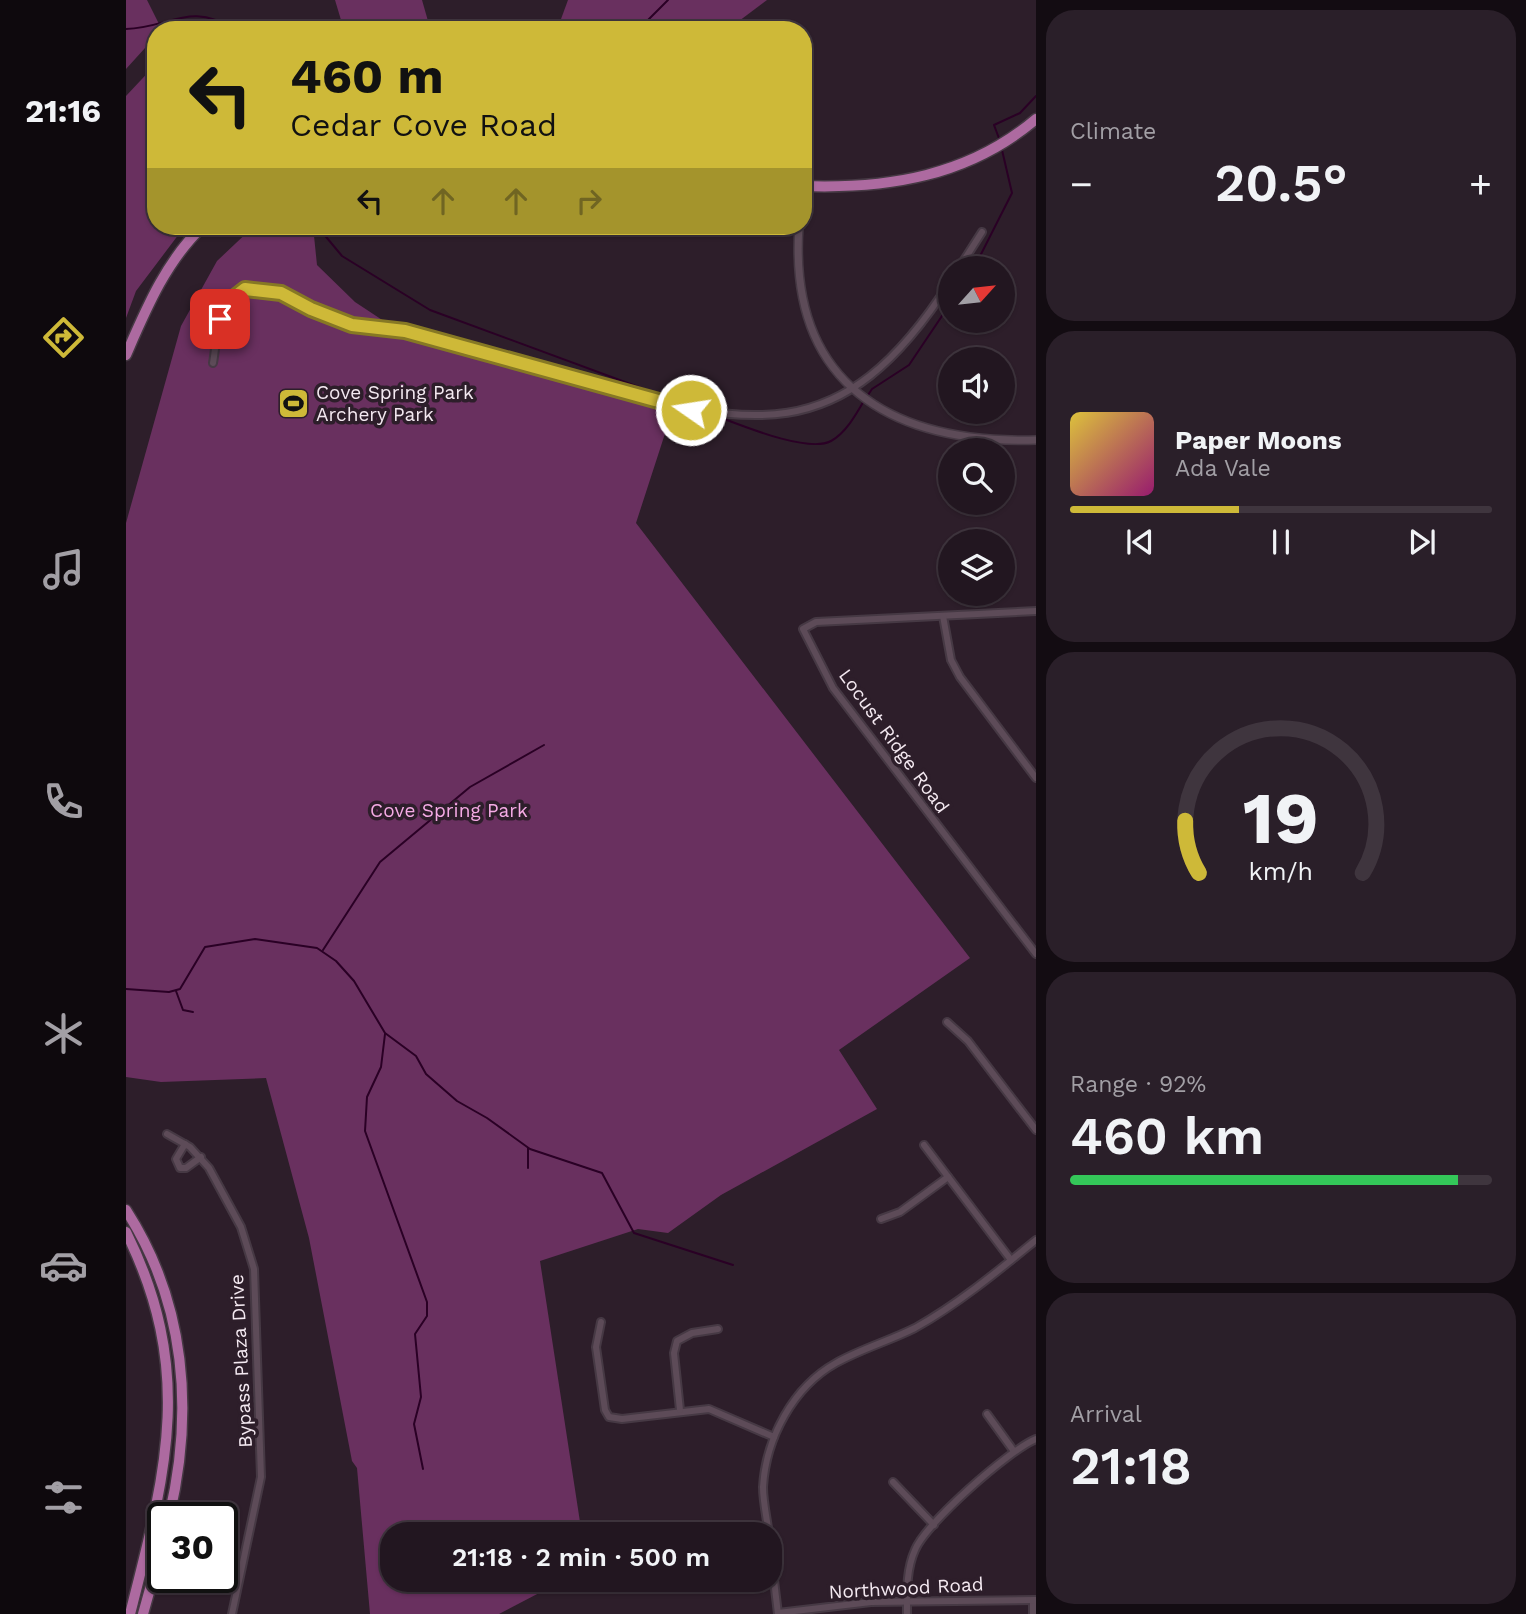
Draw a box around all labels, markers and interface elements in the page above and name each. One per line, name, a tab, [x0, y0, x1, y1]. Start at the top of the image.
text: 460 m	[290, 47, 444, 105]
icon: left	[175, 49, 266, 140]
text: 21:16	[25, 92, 101, 130]
text: Cedar Cove Road	[290, 106, 557, 144]
text: Climate	[1070, 118, 1156, 145]
text: 20.5°	[1215, 153, 1347, 214]
text: −	[1070, 162, 1093, 206]
text: +	[1469, 162, 1492, 206]
icon: left	[351, 182, 389, 220]
icon: ahead	[424, 182, 462, 220]
icon: ahead	[497, 182, 535, 220]
icon: right	[570, 182, 608, 220]
north arrow	[938, 256, 1015, 332]
map controls	[938, 256, 1015, 606]
pin	[190, 289, 250, 349]
icon: arrive	[201, 300, 239, 338]
icon: directions	[39, 313, 88, 362]
button: sound	[938, 347, 1015, 424]
position arrow	[654, 373, 728, 447]
place label: Cove Spring Park Archery Park	[316, 381, 474, 426]
sports icon: Cove Spring Park Archery Park	[276, 386, 310, 420]
text: Paper Moons	[1175, 425, 1342, 455]
button: search	[938, 438, 1015, 515]
text: Ada Vale	[1175, 455, 1271, 482]
icon: previous	[1121, 523, 1159, 561]
icon: pause	[1262, 523, 1300, 561]
icon: next	[1403, 523, 1441, 561]
button: layers	[938, 529, 1015, 606]
icon: music	[39, 545, 88, 594]
street label: Locust Ridge Road	[834, 664, 954, 818]
text: 19	[1243, 775, 1319, 861]
icon: phone	[39, 777, 88, 826]
park label: Cove Spring Park	[370, 799, 528, 822]
text: km/h	[1249, 857, 1313, 886]
icon: climate	[39, 1009, 88, 1058]
text: Range · 92%	[1070, 1071, 1206, 1098]
text: 460 km	[1070, 1106, 1264, 1167]
icon: car	[39, 1241, 88, 1290]
street label: Bypass Plaza Drive	[225, 1274, 257, 1448]
text: Arrival	[1070, 1401, 1142, 1428]
text: 21:18	[1070, 1436, 1192, 1497]
icon: filters	[39, 1473, 88, 1522]
speed limit sign: 30	[147, 1502, 238, 1593]
text: 21:18 · 2 min · 500 m	[452, 1542, 710, 1572]
street label: Northwood Road	[828, 1572, 984, 1604]

